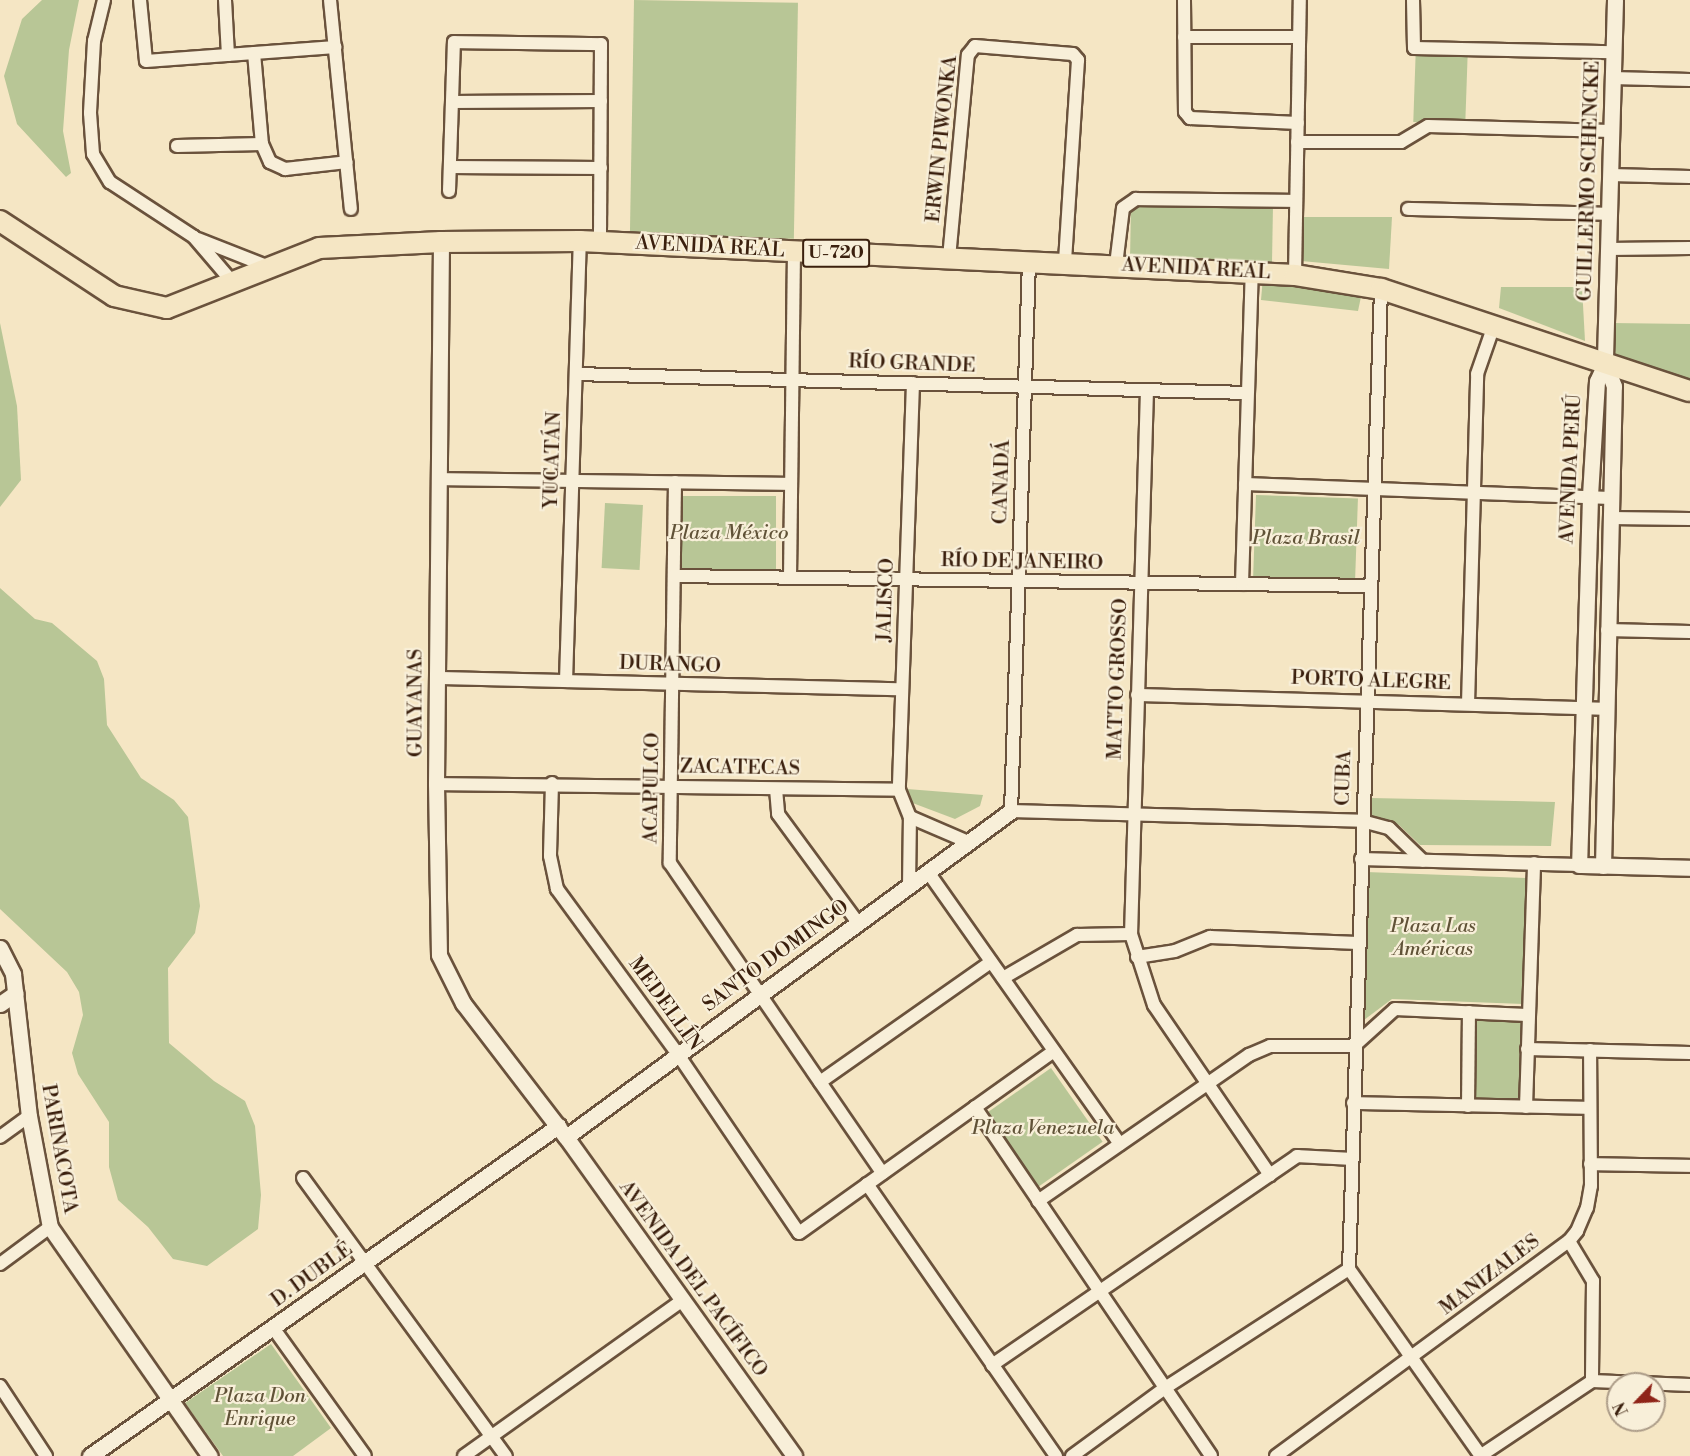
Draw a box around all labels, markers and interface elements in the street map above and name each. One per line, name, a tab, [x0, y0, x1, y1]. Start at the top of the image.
street label: ERWIN PIWONKA	[921, 54, 963, 224]
street label: GUILLERMO SCHENCKE	[1573, 60, 1605, 302]
street label: AVENIDA REAL	[635, 231, 785, 263]
road number: U-720	[802, 238, 870, 268]
street label: AVENIDA REAL	[1121, 253, 1271, 285]
street label: RÍO GRANDE	[848, 350, 976, 378]
street label: AVENIDA PERÚ	[1555, 393, 1587, 545]
street label: YUCATÁN	[539, 411, 567, 509]
street label: CANADÁ	[989, 439, 1015, 525]
park label: Plaza México	[670, 521, 788, 545]
park label: Plaza Brasil	[1252, 526, 1360, 550]
street label: RÍO DE JANEIRO	[941, 549, 1103, 575]
street label: JALISCO	[873, 558, 899, 642]
street label: MATTO GROSSO	[1103, 598, 1133, 760]
street label: GUAYANAS	[404, 649, 428, 757]
street label: DURANGO	[619, 651, 721, 679]
street label: PORTO ALEGRE	[1291, 666, 1451, 696]
street label: ACAPULCO	[639, 732, 665, 844]
street label: CUBA	[1331, 750, 1357, 806]
street label: ZACATECAS	[680, 755, 800, 781]
street label: SANTO DOMINGO	[698, 895, 854, 1017]
park label: Plaza Las Américas	[1390, 915, 1476, 962]
street label: MEDELLÍN	[623, 953, 707, 1055]
street label: PARINACOTA	[36, 1082, 82, 1216]
park label: Plaza Venezuela	[972, 1116, 1114, 1140]
street label: AVENIDA DEL PACÍFICO	[614, 1176, 772, 1382]
street label: MANIZALES	[1435, 1230, 1545, 1320]
street label: D. DUBLÉ	[267, 1237, 357, 1313]
north arrow	[1606, 1372, 1666, 1432]
park label: Plaza Don Enrique	[214, 1385, 306, 1432]
text: N	[1610, 1399, 1633, 1419]

